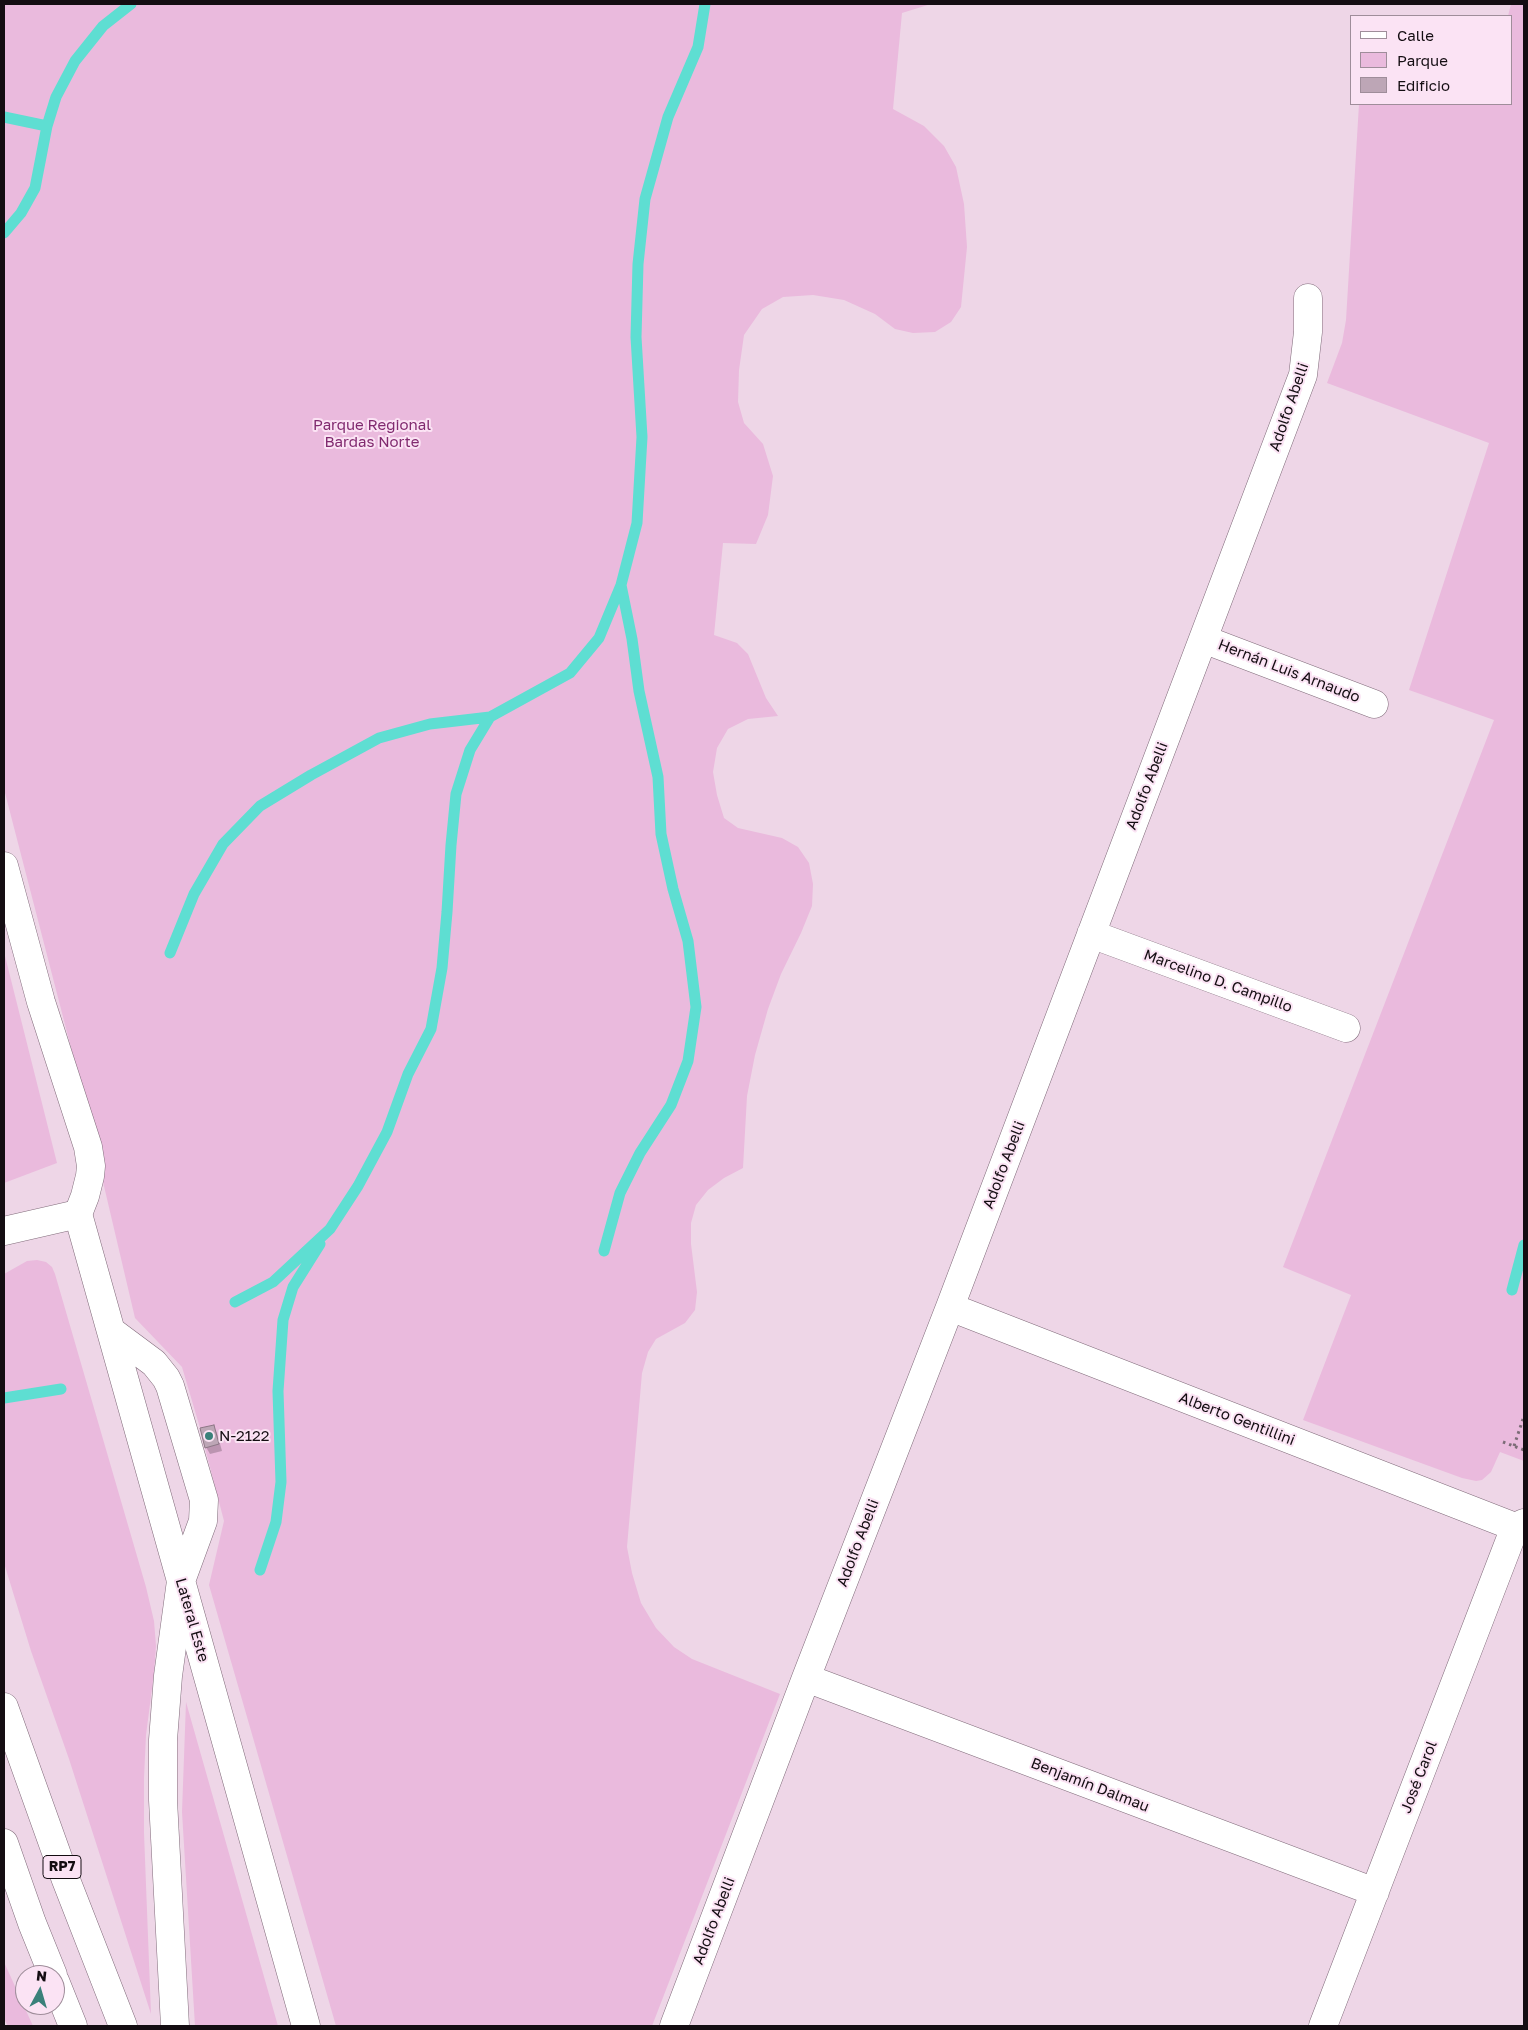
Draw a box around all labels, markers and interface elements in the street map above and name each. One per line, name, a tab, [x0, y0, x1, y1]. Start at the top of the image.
legend	[1350, 15, 1513, 105]
text: Calle	[1397, 26, 1434, 44]
text: Parque	[1397, 51, 1448, 69]
text: Edificio	[1397, 76, 1450, 94]
street label: Adolfo Abelli	[1265, 360, 1313, 454]
park label: Parque Regional Bardas Norte	[313, 416, 431, 451]
street label: Hernán Luis Arnaudo	[1215, 636, 1363, 706]
street label: Adolfo Abelli	[1122, 740, 1172, 832]
street label: Marcelino D. Campillo	[1141, 946, 1295, 1016]
street label: Adolfo Abelli	[979, 1119, 1029, 1211]
street label: Alberto Gentillini	[1177, 1389, 1297, 1449]
place label: N-2122	[219, 1427, 269, 1445]
marker: N-2122	[203, 1430, 215, 1442]
street label: Adolfo Abelli	[833, 1497, 883, 1589]
street label: Lateral Este	[171, 1576, 213, 1664]
street label: José Carol	[1397, 1738, 1441, 1816]
street label: Benjamín Dalmau	[1028, 1754, 1152, 1816]
road number: RP7	[43, 1855, 81, 1878]
street label: Adolfo Abelli	[689, 1875, 739, 1967]
north arrow	[15, 1965, 65, 2015]
text: N	[35, 1967, 48, 1985]

